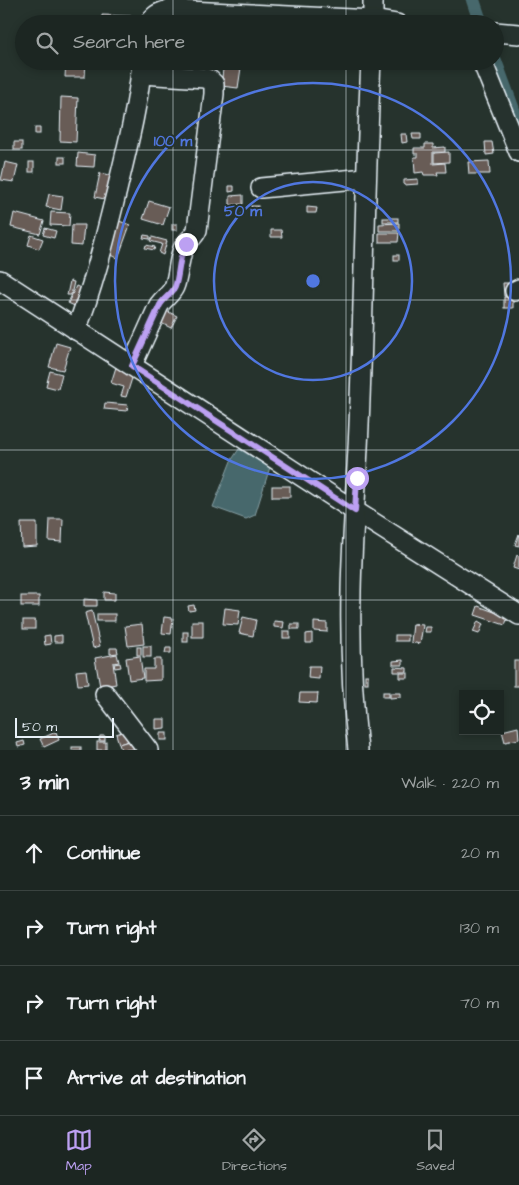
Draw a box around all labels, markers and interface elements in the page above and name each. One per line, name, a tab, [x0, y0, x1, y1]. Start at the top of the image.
search box	[15, 15, 504, 70]
icon: search	[33, 29, 61, 57]
text: Search here	[73, 29, 185, 56]
text: 100 m	[154, 131, 193, 152]
text: 50 m	[224, 201, 262, 222]
route end	[175, 233, 198, 256]
centre of rings	[304, 272, 322, 290]
route start	[346, 467, 369, 490]
map controls	[459, 690, 504, 735]
button: locate	[459, 690, 504, 735]
scale bar	[15, 715, 114, 738]
text: 50 m	[22, 717, 57, 737]
text: 3 min	[20, 768, 69, 797]
text: Walk · 220 m	[401, 772, 499, 794]
icon: ahead	[20, 839, 48, 867]
text: Continue	[67, 840, 141, 867]
text: 20 m	[461, 842, 499, 864]
icon: right	[20, 914, 48, 942]
text: Turn right	[67, 915, 156, 942]
text: 130 m	[460, 917, 499, 939]
icon: right	[20, 989, 48, 1017]
text: Turn right	[67, 990, 156, 1017]
text: 70 m	[460, 992, 499, 1014]
icon: arrive	[20, 1064, 48, 1092]
text: Arrive at destination	[67, 1065, 246, 1092]
tab: Map	[65, 1126, 93, 1176]
tab: Directions	[222, 1126, 287, 1176]
tab: Saved	[416, 1126, 454, 1176]

